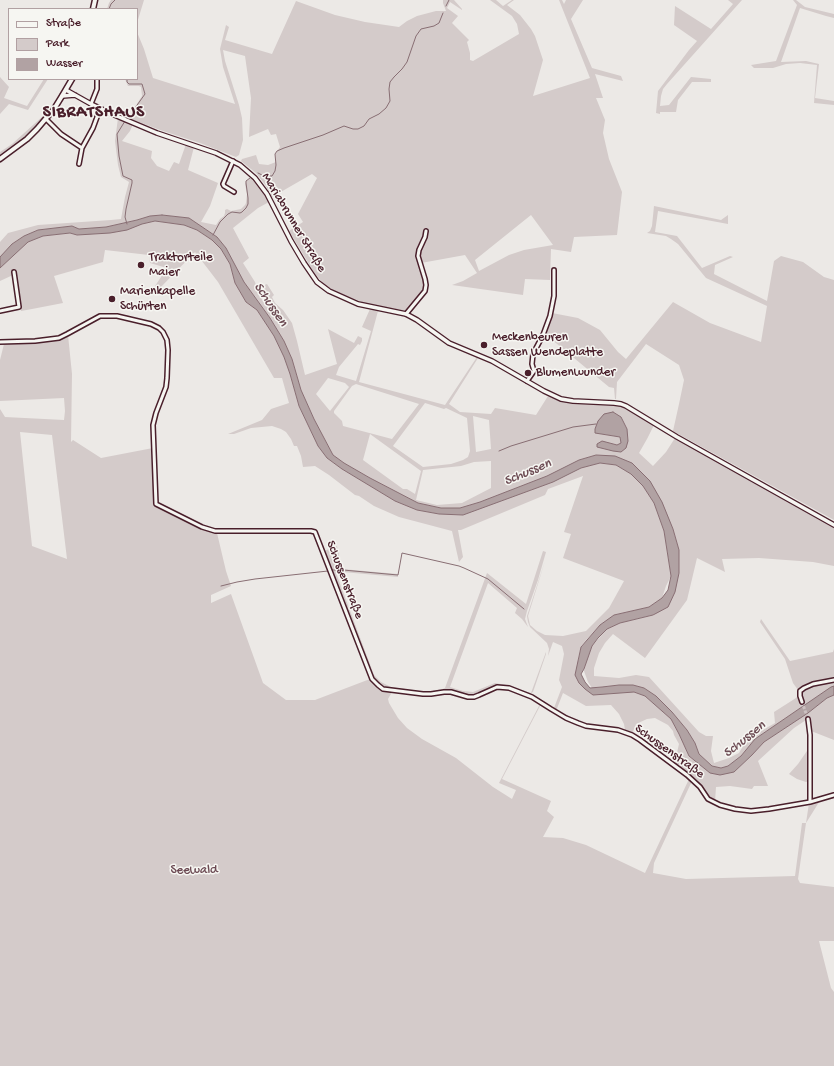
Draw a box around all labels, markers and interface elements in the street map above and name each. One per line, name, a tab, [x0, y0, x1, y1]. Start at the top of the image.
legend	[8, 8, 138, 80]
text: Straße	[46, 17, 81, 31]
text: Park	[46, 37, 69, 51]
text: Wasser	[46, 57, 82, 71]
district label: SIBRATSHAUS	[43, 103, 145, 123]
street label: Mariabrunner Straße	[257, 171, 329, 275]
place label: Traktorteile Maier	[149, 250, 213, 281]
marker: Traktorteile Maier	[136, 260, 146, 270]
water label: Schussen	[249, 280, 291, 330]
place label: Marienkapelle Schürten	[120, 284, 195, 315]
marker: Marienkapelle Schürten	[107, 294, 117, 304]
place label: Meckenbeuren Sassen Wendeplatte	[492, 330, 603, 361]
marker: Meckenbeuren Sassen Wendeplatte	[479, 340, 489, 350]
place label: Blumenwunder	[536, 365, 615, 381]
marker: Blumenwunder	[523, 368, 533, 378]
water label: Schussen	[502, 456, 554, 490]
street label: Schussenstraße	[322, 539, 366, 621]
water label: Schussen	[720, 718, 770, 762]
street label: Schussenstraße	[631, 721, 707, 783]
park label: Seewald	[170, 863, 218, 879]

